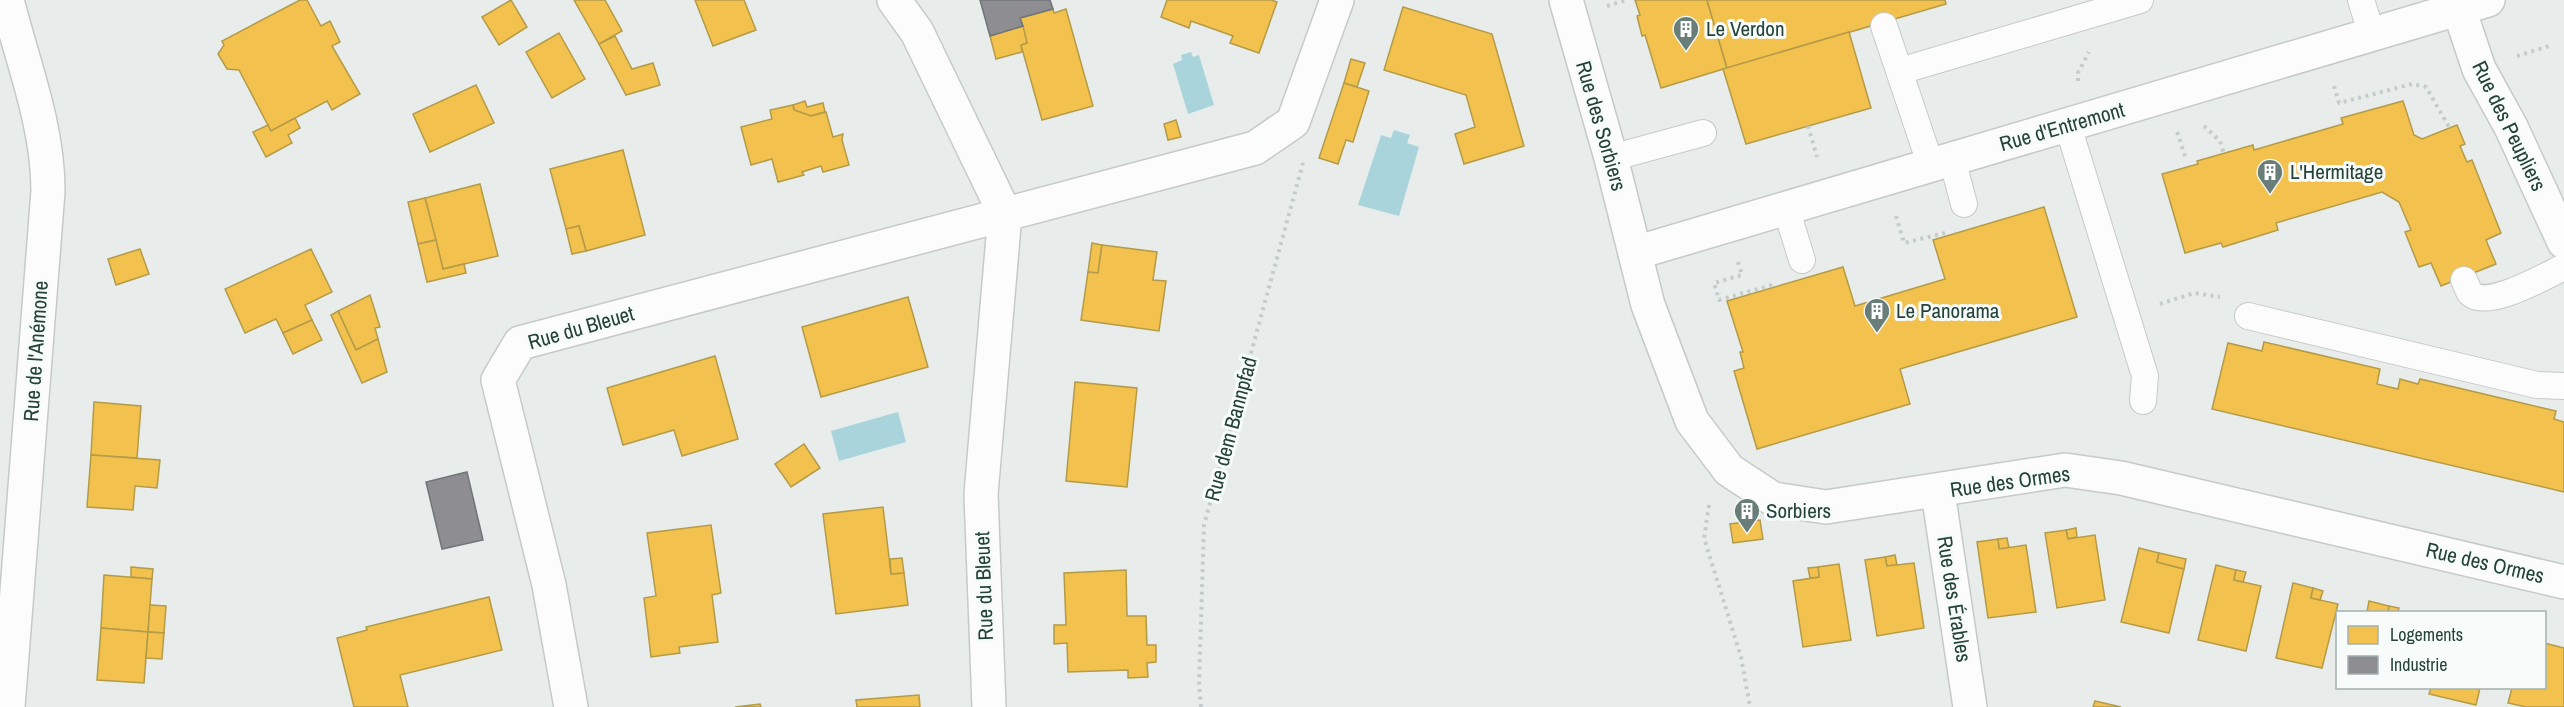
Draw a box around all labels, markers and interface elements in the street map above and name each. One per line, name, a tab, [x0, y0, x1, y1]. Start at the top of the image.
building icon: Le Verdon	[1671, 14, 1701, 52]
place label: Le Verdon	[1706, 14, 1785, 43]
street label: Rue des Peupliers	[2465, 56, 2554, 196]
street label: Rue des Sorbiers	[1569, 57, 1634, 194]
street label: Rue d'Entremont	[1996, 95, 2128, 158]
building icon: L'Hermitage	[2255, 157, 2285, 195]
place label: L'Hermitage	[2290, 157, 2383, 186]
street label: Rue de l'Anémone	[16, 280, 55, 422]
building icon: Le Panorama	[1862, 296, 1892, 334]
place label: Le Panorama	[1896, 296, 2000, 325]
street label: Rue du Bleuet	[524, 298, 638, 356]
street label: Rue dem Bannpfad	[1197, 353, 1264, 504]
street label: Rue des Ormes	[1948, 459, 2072, 504]
building icon: Sorbiers	[1732, 496, 1762, 534]
place label: Sorbiers	[1766, 496, 1831, 525]
street label: Rue du Bleuet	[967, 531, 1000, 641]
street label: Rue des Érables	[1930, 534, 1979, 664]
street label: Rue des Ormes	[2423, 535, 2547, 590]
legend	[2336, 611, 2546, 689]
text: Logements	[2390, 622, 2463, 647]
text: Industrie	[2390, 652, 2447, 677]

